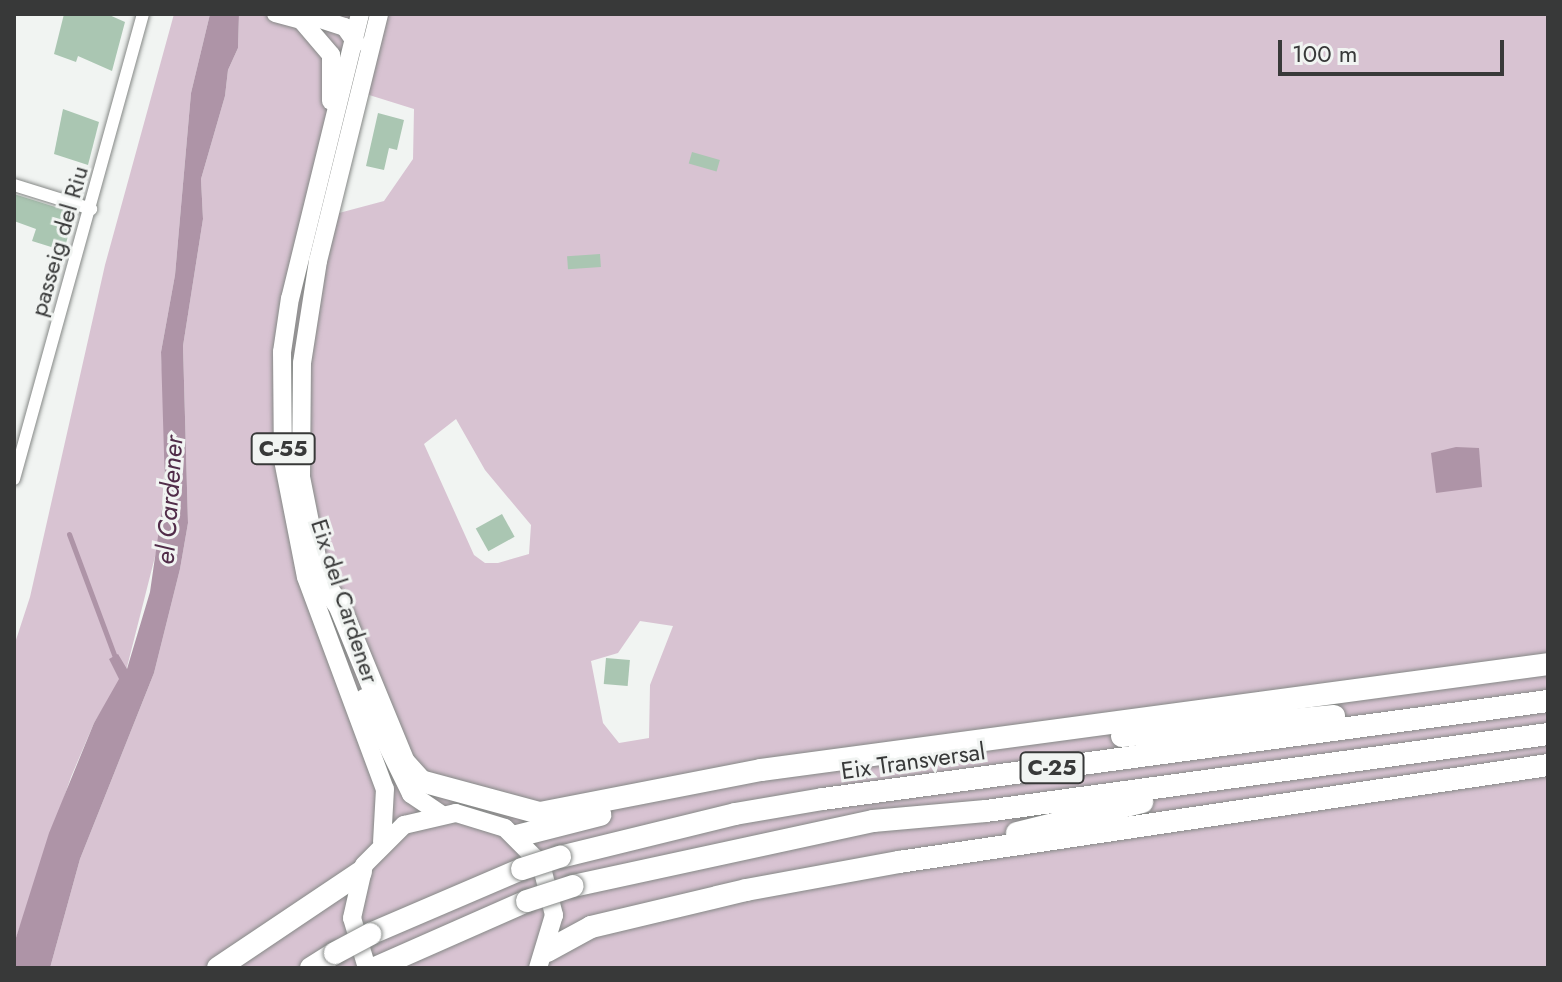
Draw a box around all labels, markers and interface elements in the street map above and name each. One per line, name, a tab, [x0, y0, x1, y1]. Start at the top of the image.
scale bar	[1282, 24, 1508, 74]
text: 100 m	[1292, 36, 1358, 71]
street label: passeig del Riu	[24, 162, 94, 320]
road number: C-55	[249, 431, 317, 467]
water label: el Cardener	[150, 434, 190, 566]
street label: Eix del Cardener	[305, 515, 385, 687]
street label: Eix Transversal	[839, 737, 987, 785]
road number: C-25	[1018, 750, 1086, 786]

